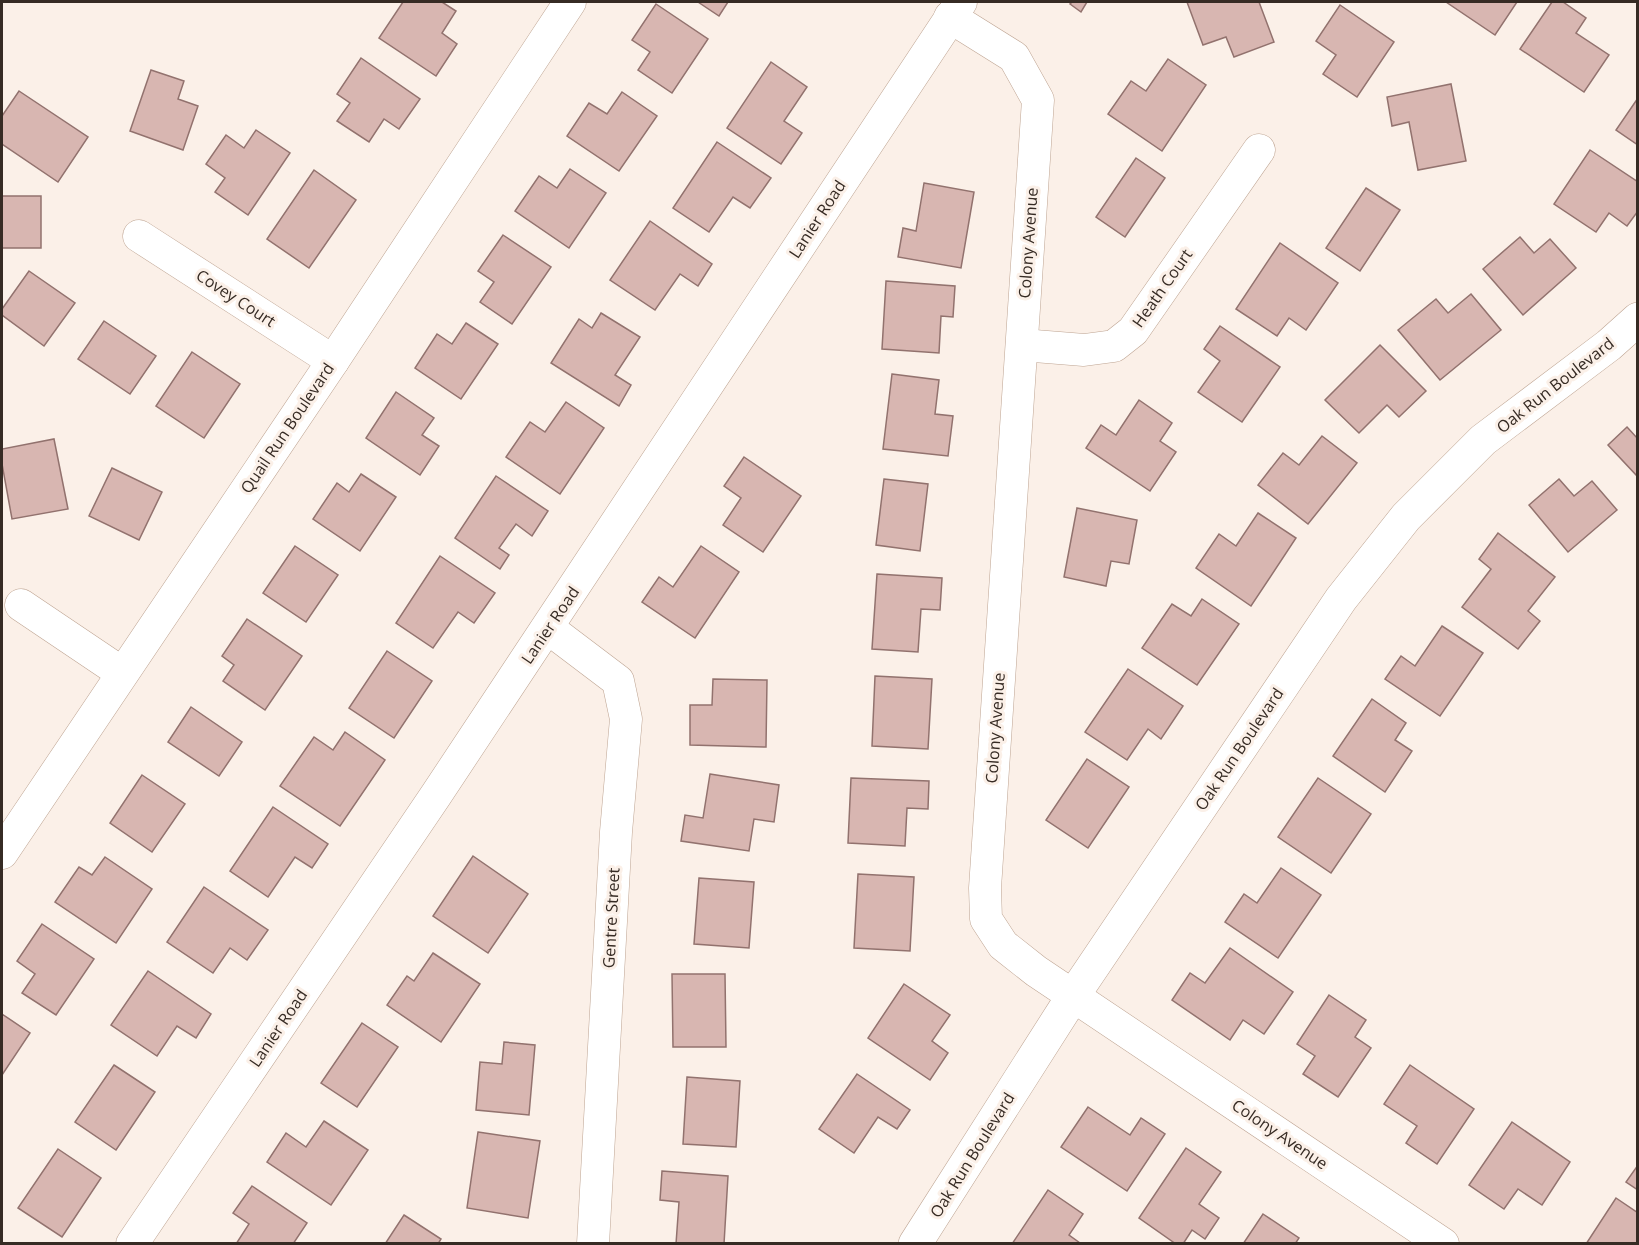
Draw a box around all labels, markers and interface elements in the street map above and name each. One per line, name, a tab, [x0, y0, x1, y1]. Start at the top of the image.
street label: Lanier Road	[784, 176, 850, 262]
street label: Colony Avenue	[1013, 187, 1043, 299]
street label: Heath Court	[1127, 244, 1197, 332]
street label: Covey Court	[192, 264, 280, 332]
street label: Oak Run Boulevard	[1492, 332, 1618, 438]
street label: Quail Run Boulevard	[235, 358, 339, 498]
street label: Lanier Road	[516, 582, 584, 668]
street label: Colony Avenue	[980, 672, 1010, 784]
street label: Oak Run Boulevard	[1190, 683, 1288, 815]
street label: Gentre Street	[597, 867, 625, 969]
street label: Lanier Road	[244, 985, 312, 1071]
street label: Oak Run Boulevard	[925, 1088, 1019, 1222]
street label: Colony Avenue	[1228, 1094, 1332, 1174]

